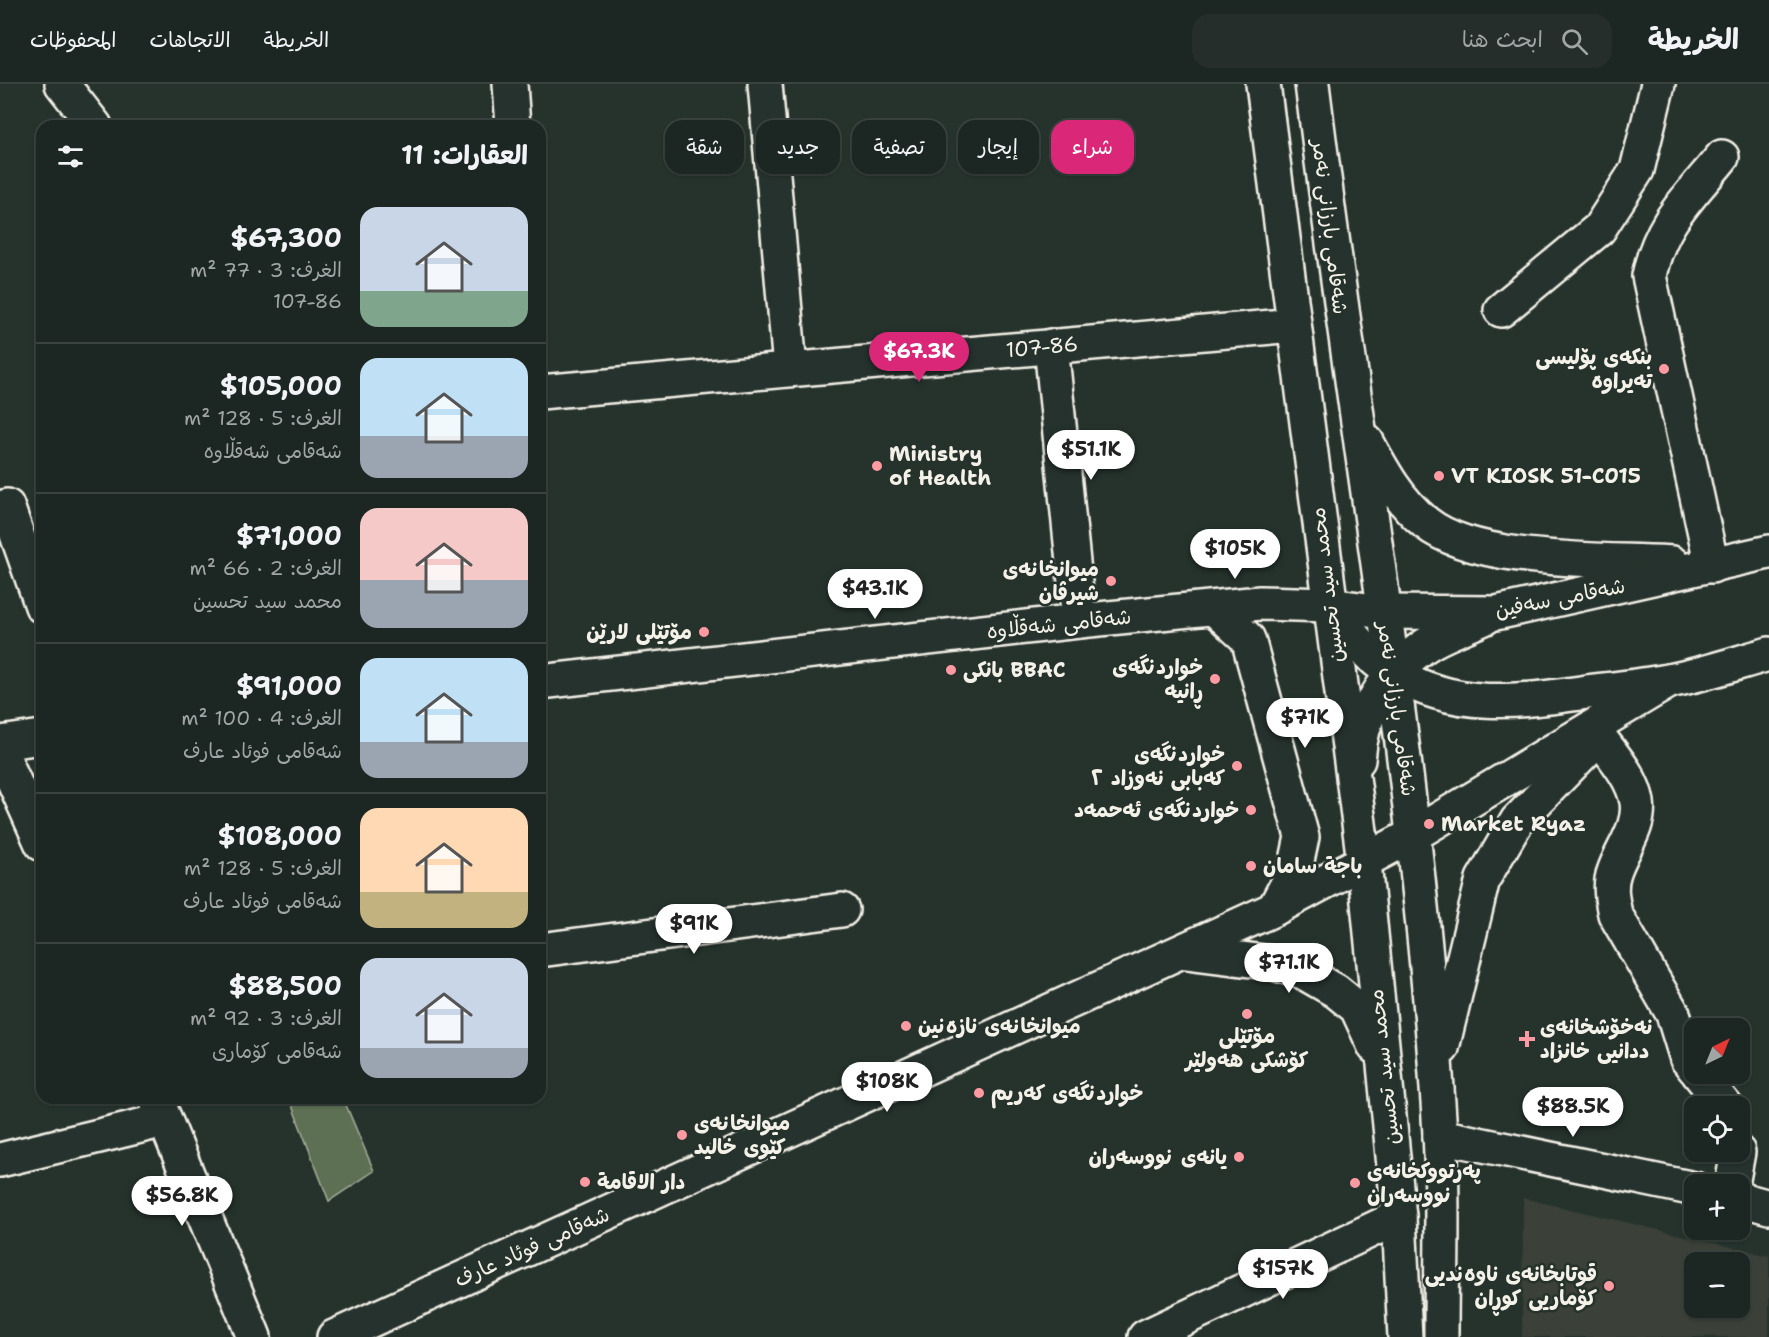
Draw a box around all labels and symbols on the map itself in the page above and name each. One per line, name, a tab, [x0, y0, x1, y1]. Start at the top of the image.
street label: شەقامی بارزانی نەمر	[1305, 136, 1355, 316]
street label: 107-86	[1005, 330, 1079, 364]
pin: $67.3K	[870, 332, 968, 383]
place label: بنکەی پۆلیسی تەیراوە	[1535, 343, 1653, 395]
marker: بنکەی پۆلیسی تەیراوە	[1657, 362, 1671, 376]
pin: $51.1K	[1042, 430, 1140, 481]
place label: Ministry of Health	[889, 440, 991, 492]
marker: Ministry of Health	[870, 459, 884, 473]
place label: VT KIOSK 51-C015	[1451, 462, 1641, 490]
marker: VT KIOSK 51-C015	[1432, 469, 1446, 483]
street label: محمد سید تحسین	[1304, 506, 1350, 664]
pin: $105K	[1193, 529, 1277, 580]
place label: میوانخانەی شیرڤان	[1003, 555, 1099, 607]
pin: $43.1K	[826, 569, 924, 620]
street label: شەقامی سەفین	[1492, 572, 1628, 624]
marker: میوانخانەی شیرڤان	[1104, 574, 1118, 588]
street label: شەقامی شەقڵاوە	[985, 600, 1133, 646]
place label: مۆتێلی لارێن	[586, 618, 692, 646]
street label: شەقامی بارزانی نەمر	[1371, 618, 1423, 798]
marker: مۆتێلی لارێن	[697, 625, 711, 639]
place label: خواردنگەی ڕانیە	[1112, 653, 1203, 709]
place label: بانکی BBAC	[963, 656, 1066, 684]
marker: بانکی BBAC	[944, 663, 958, 677]
marker: خواردنگەی ڕانیە	[1208, 672, 1222, 686]
pin: $71K	[1269, 698, 1341, 749]
place label: خواردنگەی کەبابی نەوزاد ٢	[1091, 740, 1226, 792]
marker: خواردنگەی کەبابی نەوزاد ٢	[1230, 759, 1244, 773]
place label: خواردنگەی ئەحمەد	[1074, 796, 1239, 824]
marker: خواردنگەی ئەحمەد	[1244, 803, 1258, 817]
place label: Market Ryaz	[1441, 810, 1586, 838]
marker: Market Ryaz	[1422, 817, 1436, 831]
place label: باجة سامان	[1263, 852, 1362, 880]
marker: باجة سامان	[1244, 859, 1258, 873]
pin: $91K	[658, 904, 730, 955]
pin: $71.1K	[1240, 943, 1338, 994]
street label: محمد سید تحسین	[1362, 988, 1406, 1146]
marker: مۆتێلی کۆشکی ھەولێر	[1240, 1007, 1254, 1021]
place label: میوانخانەی نازەنین	[918, 1012, 1081, 1040]
place label: نەخۆشخانەی ددانیی خانزاد	[1540, 1013, 1652, 1065]
north arrow	[1684, 1018, 1750, 1084]
marker: میوانخانەی نازەنین	[899, 1019, 913, 1033]
place label: مۆتێلی کۆشکی ھەولێر	[1184, 1022, 1309, 1074]
marker: نەخۆشخانەی ددانیی خانزاد	[1518, 1030, 1536, 1048]
pin: $108K	[845, 1062, 929, 1113]
place label: خواردنگەی کەریم	[991, 1079, 1143, 1109]
marker: خواردنگەی کەریم	[972, 1086, 986, 1100]
pin: $88.5K	[1524, 1087, 1622, 1138]
place label: میوانخانەی کێوی خالید	[694, 1109, 790, 1161]
marker: میوانخانەی کێوی خالید	[675, 1128, 689, 1142]
place label: یانەی نووسەران	[1089, 1143, 1227, 1171]
marker: یانەی نووسەران	[1232, 1150, 1246, 1164]
place label: پەرتووکخانەی نووسەران	[1367, 1157, 1481, 1209]
place label: دار الاقامة	[597, 1168, 685, 1196]
marker: دار الاقامة	[578, 1175, 592, 1189]
pin: $56.8K	[133, 1176, 231, 1227]
marker: پەرتووکخانەی نووسەران	[1348, 1176, 1362, 1190]
street label: شەقامی فوئاد عارف	[450, 1200, 614, 1294]
pin: $157K	[1241, 1249, 1325, 1300]
place label: قوتابخانەی ناوەندیی کۆماریی کوڕان	[1425, 1260, 1598, 1316]
marker: قوتابخانەی ناوەندیی کۆماریی کوڕان	[1602, 1279, 1616, 1293]

